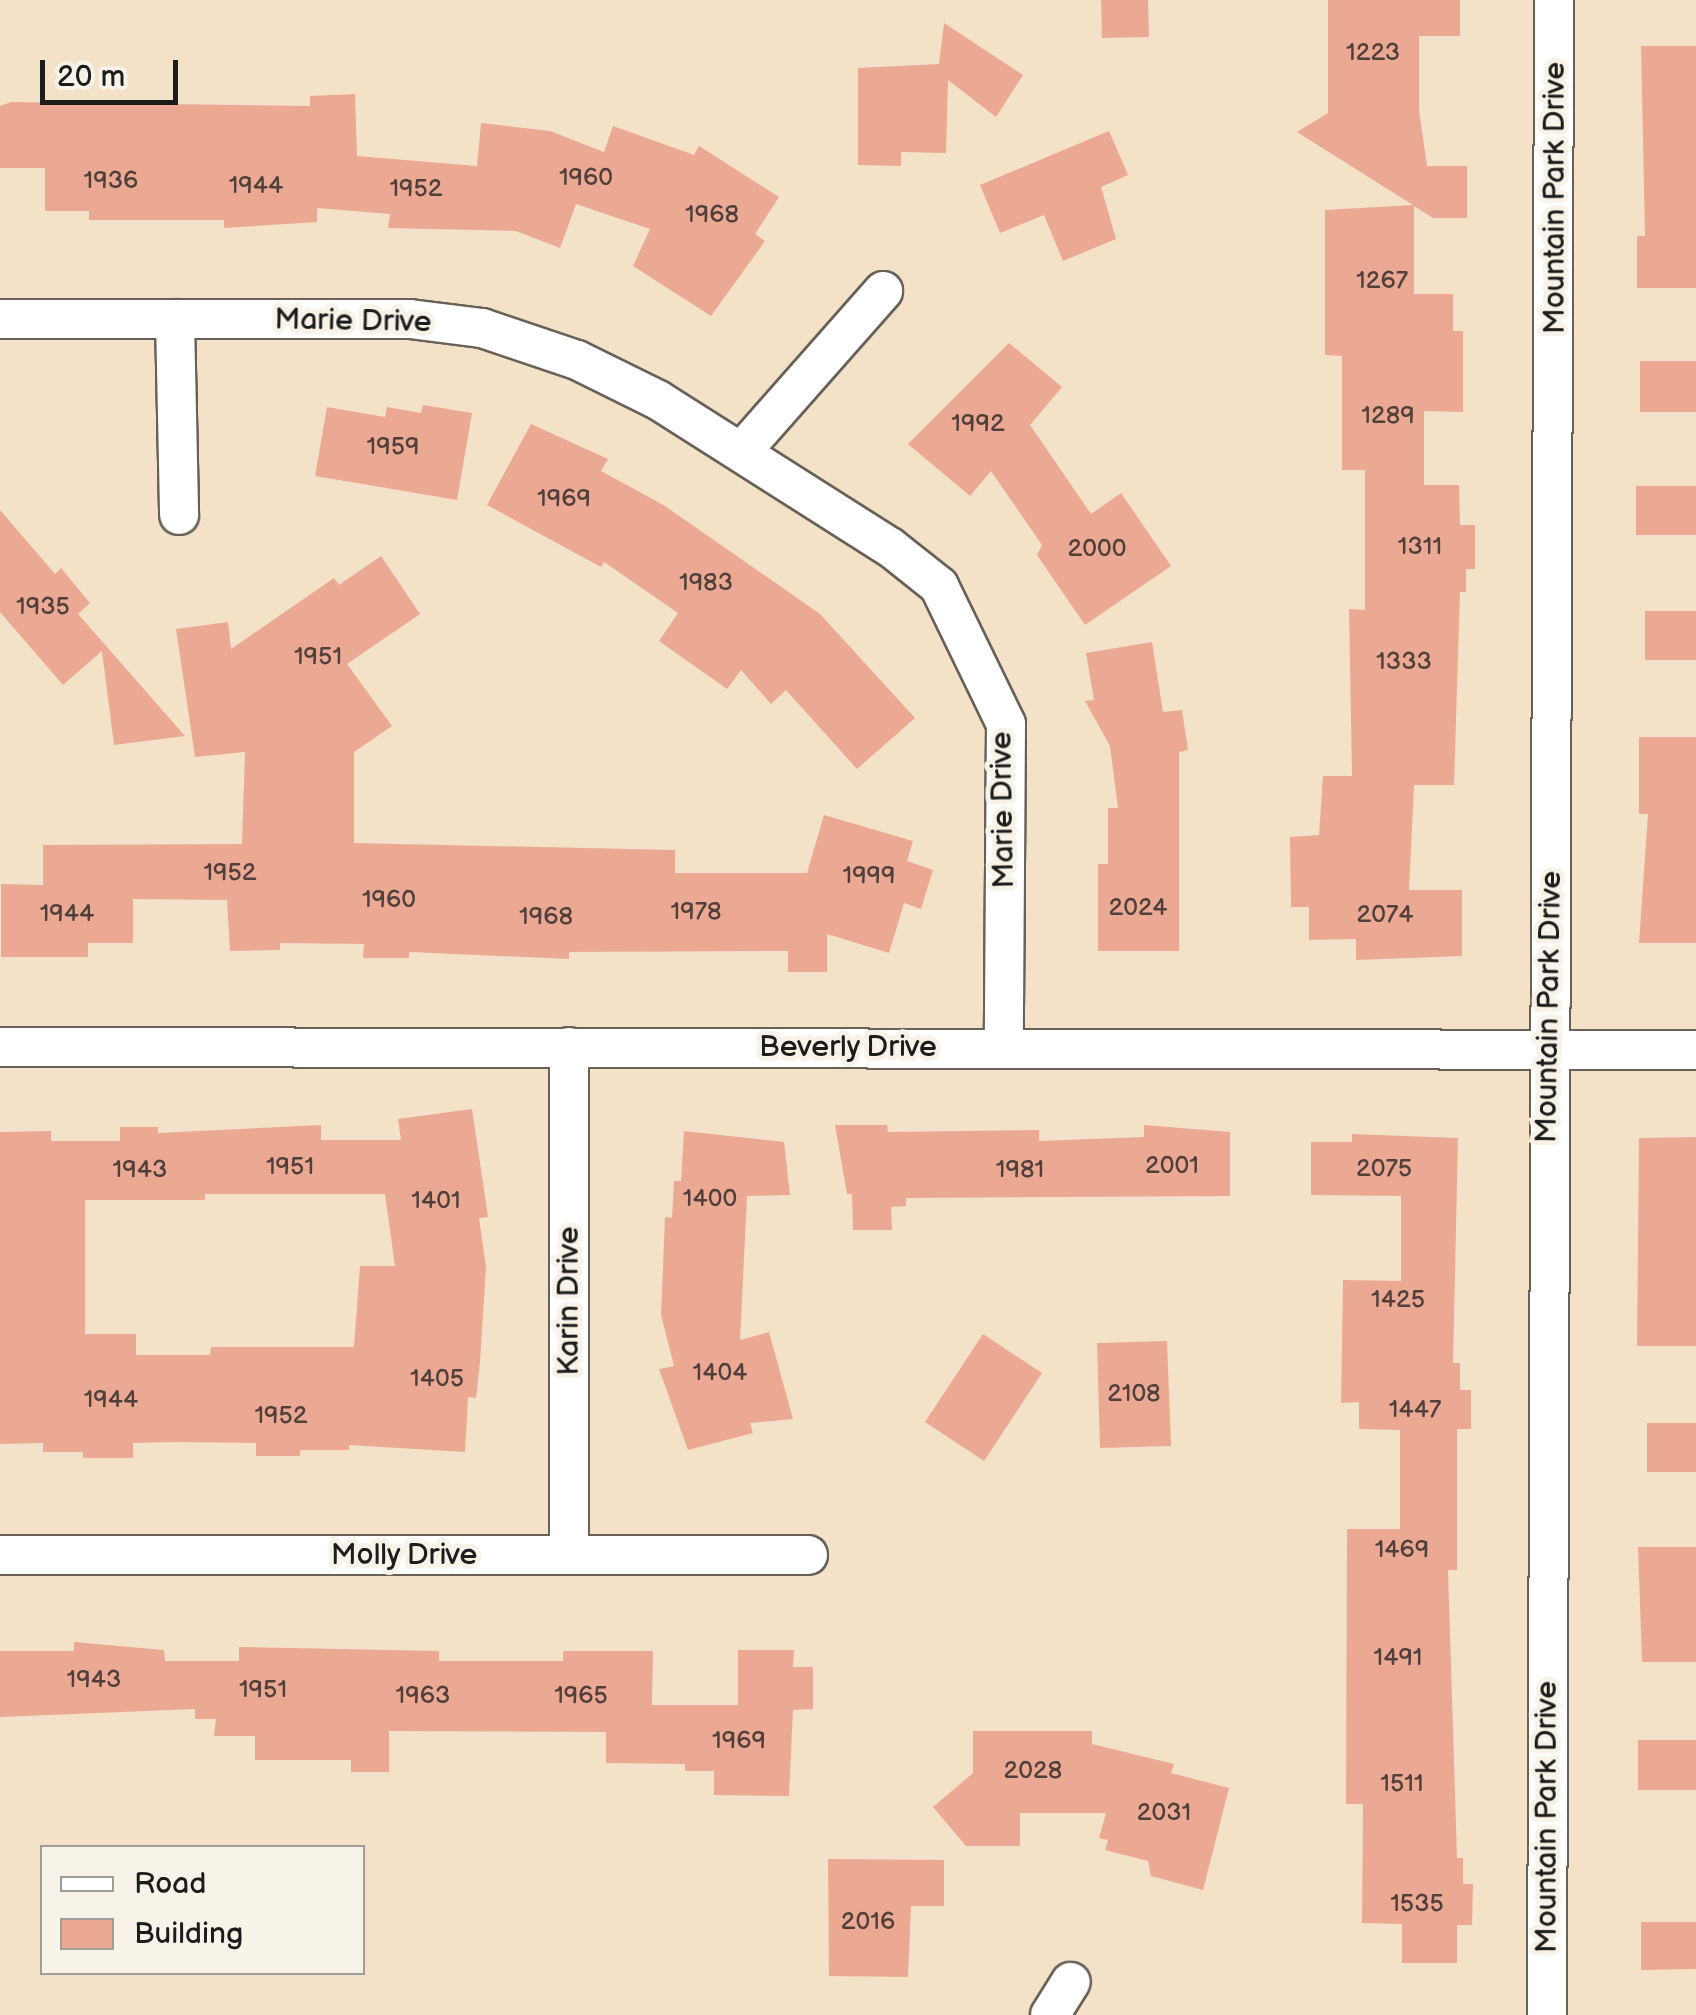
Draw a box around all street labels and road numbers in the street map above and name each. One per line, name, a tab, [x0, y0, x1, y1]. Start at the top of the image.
street label: Mountain Park Drive	[1537, 62, 1573, 334]
street label: Marie Drive	[274, 302, 432, 340]
street label: Marie Drive	[984, 731, 1022, 889]
street label: Mountain Park Drive	[1529, 871, 1569, 1143]
street label: Beverly Drive	[758, 1029, 938, 1065]
street label: Karin Drive	[551, 1226, 587, 1376]
street label: Molly Drive	[330, 1537, 478, 1573]
street label: Mountain Park Drive	[1529, 1681, 1565, 1953]

